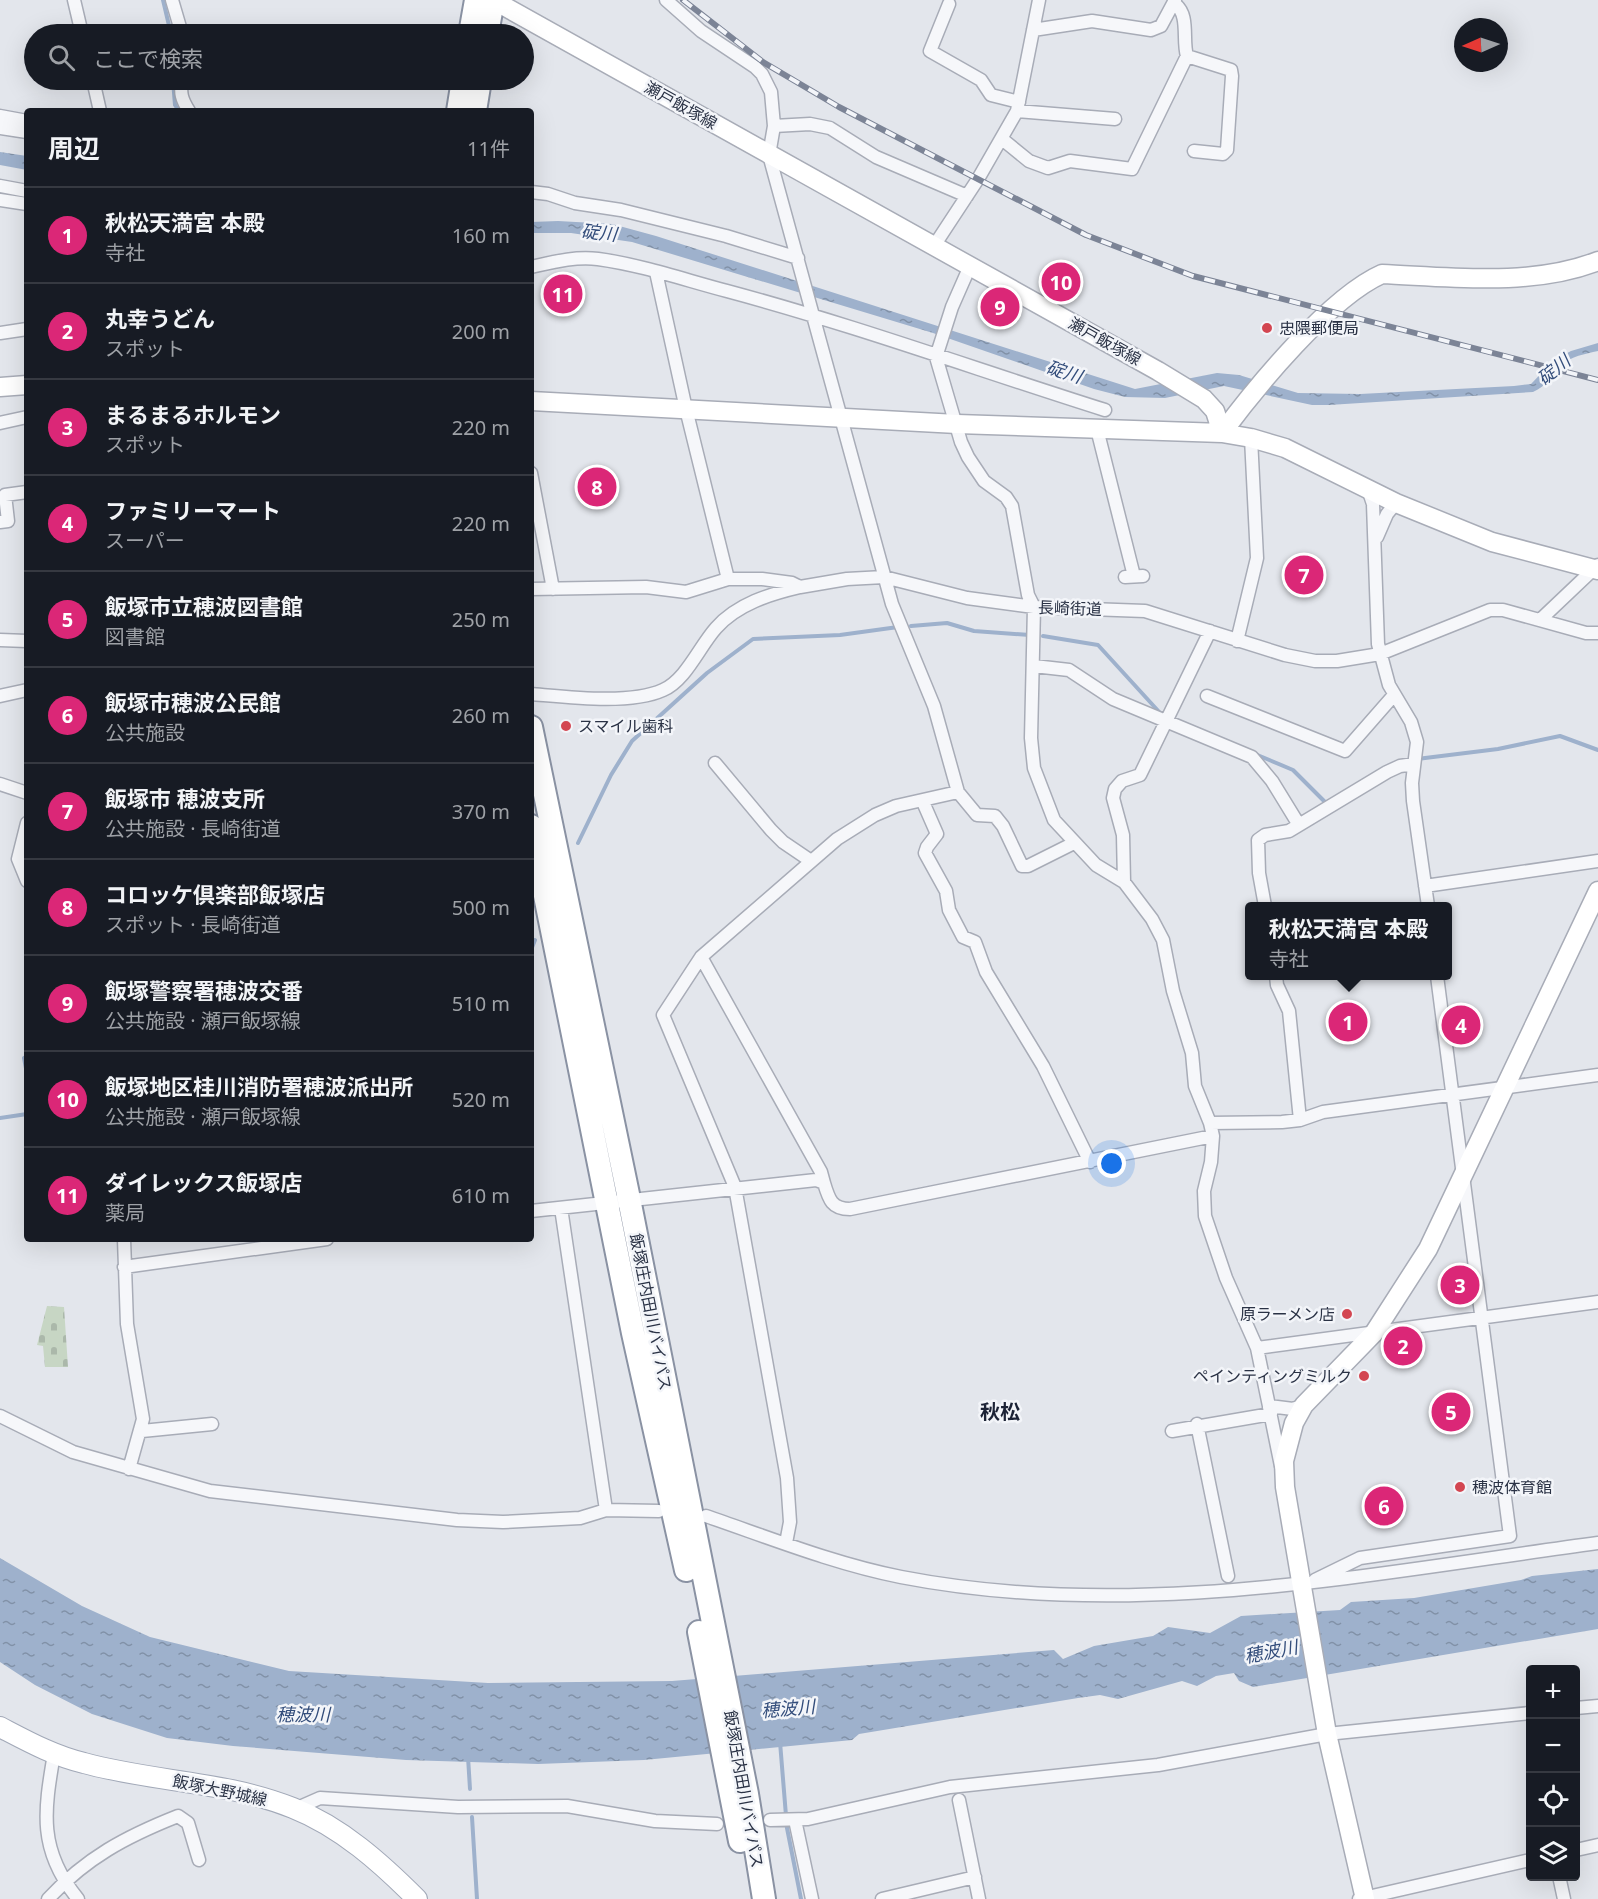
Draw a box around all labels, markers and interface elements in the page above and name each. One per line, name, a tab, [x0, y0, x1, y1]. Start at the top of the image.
north arrow	[1454, 18, 1508, 72]
search box	[24, 24, 534, 90]
icon: search	[45, 41, 78, 74]
text: ここで検索	[93, 43, 203, 73]
street label: 瀬戸飯塚線	[641, 76, 721, 134]
text: 周辺	[48, 130, 100, 166]
text: 11件	[467, 135, 510, 162]
text: 秋松天満宮 本殿	[105, 207, 265, 237]
water label: 碇川	[580, 218, 620, 246]
text: 1	[62, 222, 73, 249]
text: 160 m	[452, 222, 510, 249]
text: 寺社	[105, 239, 145, 266]
pin: 10	[1042, 260, 1080, 304]
pin: 11	[544, 272, 582, 316]
pin: 9	[980, 284, 1020, 330]
text: 丸幸うどん	[105, 303, 215, 333]
street label: 瀬戸飯塚線	[1065, 312, 1145, 370]
place label: 忠隈郵便局	[1279, 317, 1359, 339]
text: 2	[62, 318, 73, 345]
text: 200 m	[452, 318, 510, 345]
marker: 忠隈郵便局	[1260, 321, 1274, 335]
text: スポット	[105, 335, 185, 362]
water label: 碇川	[1532, 347, 1576, 390]
water label: 碇川	[1043, 354, 1087, 389]
text: まるまるホルモン	[105, 399, 281, 429]
text: 3	[62, 414, 73, 441]
text: 220 m	[452, 414, 510, 441]
text: スポット	[105, 431, 185, 458]
pin: 8	[578, 464, 616, 510]
text: ファミリーマート	[105, 495, 281, 525]
text: 4	[62, 510, 73, 537]
text: 220 m	[452, 510, 510, 537]
text: スーパー	[105, 527, 185, 554]
pin: 7	[1284, 552, 1324, 598]
text: 飯塚市立穂波図書館	[105, 591, 303, 621]
street label: 長崎街道	[1038, 596, 1102, 620]
text: 5	[62, 606, 73, 633]
text: 250 m	[452, 606, 510, 633]
text: 図書館	[105, 623, 165, 650]
text: 飯塚市穂波公民館	[105, 687, 281, 717]
text: 6	[62, 702, 73, 729]
text: 260 m	[452, 702, 510, 729]
place label: スマイル歯科	[578, 715, 674, 737]
text: 公共施設	[105, 719, 185, 746]
marker: スマイル歯科	[559, 719, 573, 733]
text: 飯塚市 穂波支所	[105, 783, 265, 813]
text: 7	[62, 798, 73, 825]
text: 370 m	[452, 798, 510, 825]
text: 公共施設 · 長崎街道	[105, 815, 281, 842]
text: コロッケ倶楽部飯塚店	[105, 879, 325, 909]
text: 8	[62, 894, 73, 921]
text: 500 m	[452, 894, 510, 921]
popup	[1245, 902, 1452, 980]
text: スポット · 長崎街道	[105, 911, 281, 938]
text: 秋松天満宮 本殿	[1269, 913, 1428, 943]
text: 寺社	[1269, 945, 1309, 972]
text: 飯塚警察署穂波交番	[105, 975, 303, 1005]
text: 9	[62, 990, 73, 1017]
text: 510 m	[452, 990, 510, 1017]
pin: 1	[1328, 1000, 1368, 1044]
pin: 4	[1442, 1002, 1480, 1048]
text: 公共施設 · 瀬戸飯塚線	[105, 1007, 301, 1034]
text: 飯塚地区桂川消防署穂波派出所	[105, 1071, 413, 1101]
text: 10	[56, 1086, 79, 1113]
text: 520 m	[452, 1086, 510, 1113]
text: 公共施設 · 瀬戸飯塚線	[105, 1103, 301, 1130]
your location	[1097, 1149, 1126, 1178]
text: ダイレックス飯塚店	[105, 1167, 302, 1197]
text: 11	[56, 1182, 79, 1209]
text: 610 m	[452, 1182, 510, 1209]
text: 薬局	[105, 1199, 145, 1226]
street label: 飯塚庄内田川バイパス	[625, 1232, 677, 1392]
pin: 3	[1440, 1262, 1480, 1308]
place label: 原ラーメン店	[1240, 1303, 1335, 1325]
marker: 原ラーメン店	[1340, 1307, 1354, 1321]
pin: 2	[1384, 1324, 1422, 1368]
place label: ペインティングミルク	[1193, 1365, 1352, 1387]
marker: ペインティングミルク	[1357, 1369, 1371, 1383]
pin: 5	[1432, 1390, 1470, 1434]
district label: 秋松	[980, 1398, 1020, 1425]
place label: 穂波体育館	[1472, 1476, 1552, 1498]
marker: 穂波体育館	[1453, 1480, 1467, 1494]
pin: 6	[1364, 1484, 1404, 1528]
water label: 穂波川	[1242, 1634, 1302, 1668]
map controls	[1526, 1665, 1580, 1881]
button: +	[1526, 1665, 1580, 1719]
water label: 穂波川	[760, 1694, 818, 1722]
water label: 穂波川	[276, 1702, 332, 1726]
street label: 飯塚庄内田川バイパス	[719, 1708, 769, 1870]
button: −	[1526, 1719, 1580, 1773]
street label: 飯塚大野城線	[171, 1769, 269, 1811]
button: locate	[1526, 1773, 1580, 1827]
button: layers	[1526, 1827, 1580, 1881]

